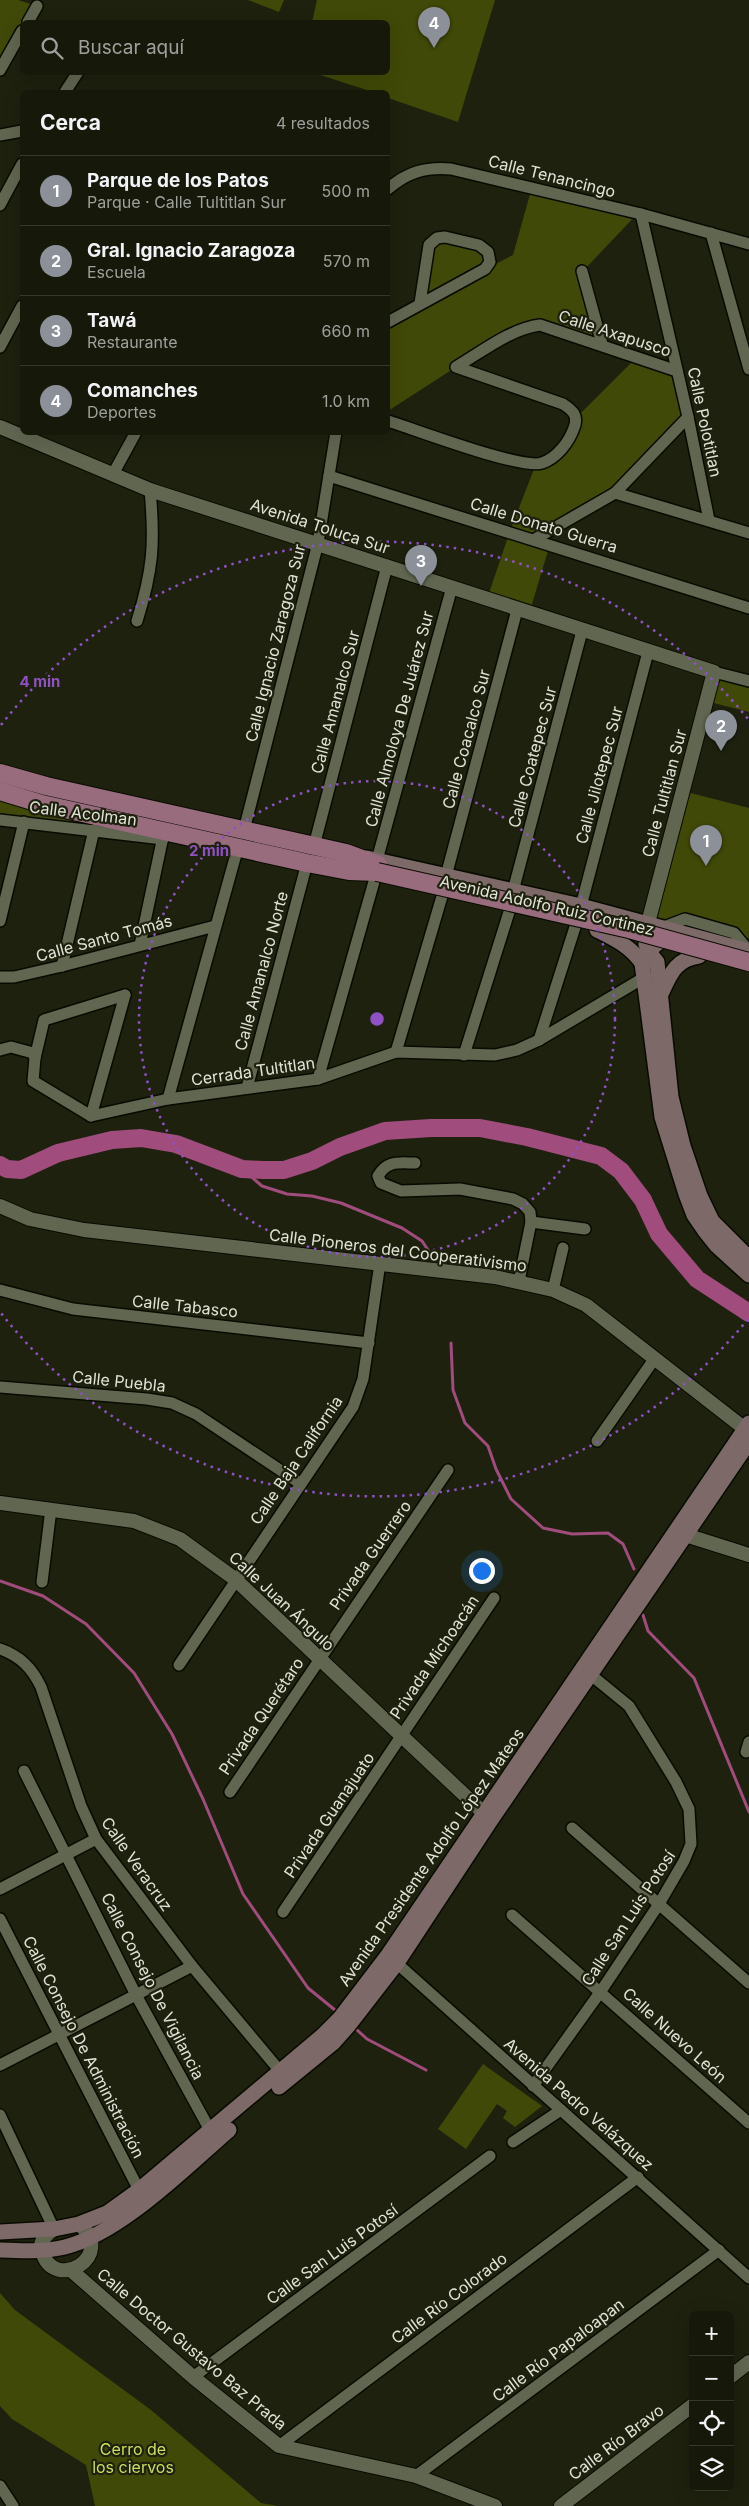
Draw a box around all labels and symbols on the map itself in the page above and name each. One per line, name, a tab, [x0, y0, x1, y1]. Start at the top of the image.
pin: 4	[418, 7, 450, 48]
street label: Calle Tenancingo	[486, 151, 618, 201]
street label: Calle Axapusco	[556, 305, 674, 361]
street label: Calle Polotitlan	[684, 365, 726, 479]
street label: Calle Donato Guerra	[468, 493, 620, 557]
street label: Avenida Toluca Sur	[248, 494, 392, 558]
street label: Calle Ignacio Zaragoza Sur	[241, 542, 309, 744]
pin: 3	[405, 545, 437, 586]
street label: Calle Almoloya De Juárez Sur	[360, 609, 438, 829]
street label: Calle Amanalco Sur	[306, 628, 364, 776]
street label: Calle Coacalco Sur	[438, 667, 494, 811]
text: 4 min	[20, 672, 60, 691]
street label: Calle Coatepec Sur	[503, 684, 561, 830]
street label: Calle Jilotepec Sur	[571, 704, 627, 846]
pin: 2	[705, 710, 737, 751]
street label: Calle Tultitlan Sur	[637, 727, 691, 859]
street label: Calle Acolman	[28, 796, 138, 830]
pin: 1	[690, 825, 722, 866]
text: 2 min	[189, 841, 229, 860]
street label: Avenida Adolfo Ruiz Cortinez	[438, 871, 656, 939]
street label: Calle Amanalco Norte	[230, 889, 292, 1053]
street label: Calle Santo Tomás	[34, 910, 174, 966]
centre of rings	[368, 1010, 386, 1028]
street label: Cerrada Tultitlan	[190, 1052, 316, 1090]
street label: Calle Pioneros del Cooperativismo	[268, 1224, 528, 1276]
street label: Calle Tabasco	[131, 1290, 239, 1322]
street label: Calle Puebla	[71, 1366, 167, 1396]
street label: Calle Baja California	[245, 1392, 347, 1528]
street label: Privada Guerrero	[325, 1496, 415, 1614]
street label: Calle Juan Ángulo	[225, 1547, 339, 1655]
your location	[469, 1558, 495, 1584]
street label: Privada Michoacán	[385, 1591, 483, 1723]
street label: Privada Querétaro	[214, 1653, 308, 1779]
street label: Avenida Presidente Adolfo López Mateos	[334, 1724, 528, 1990]
street label: Privada Guanajuato	[280, 1748, 378, 1882]
street label: Calle Veracruz	[97, 1813, 177, 1915]
street label: Calle San Luis Potosí	[577, 1846, 679, 1989]
street label: Calle Consejo De Vigilancia	[97, 1889, 209, 2083]
street label: Calle Consejo De Administración	[19, 1932, 149, 2162]
street label: Calle Nuevo León	[619, 1983, 731, 2087]
street label: Avenida Pedro Velázquez	[500, 2034, 658, 2174]
street label: Calle San Luis Potosí	[262, 2200, 402, 2308]
street label: Calle Río Colorado	[387, 2248, 511, 2348]
street label: Calle Doctor Gustavo Baz Prada	[93, 2264, 291, 2434]
street label: Calle Río Papaloapan	[488, 2294, 628, 2406]
street label: Calle Río Bravo	[564, 2400, 668, 2484]
park label: Cerro de los ciervos	[92, 2439, 174, 2477]

